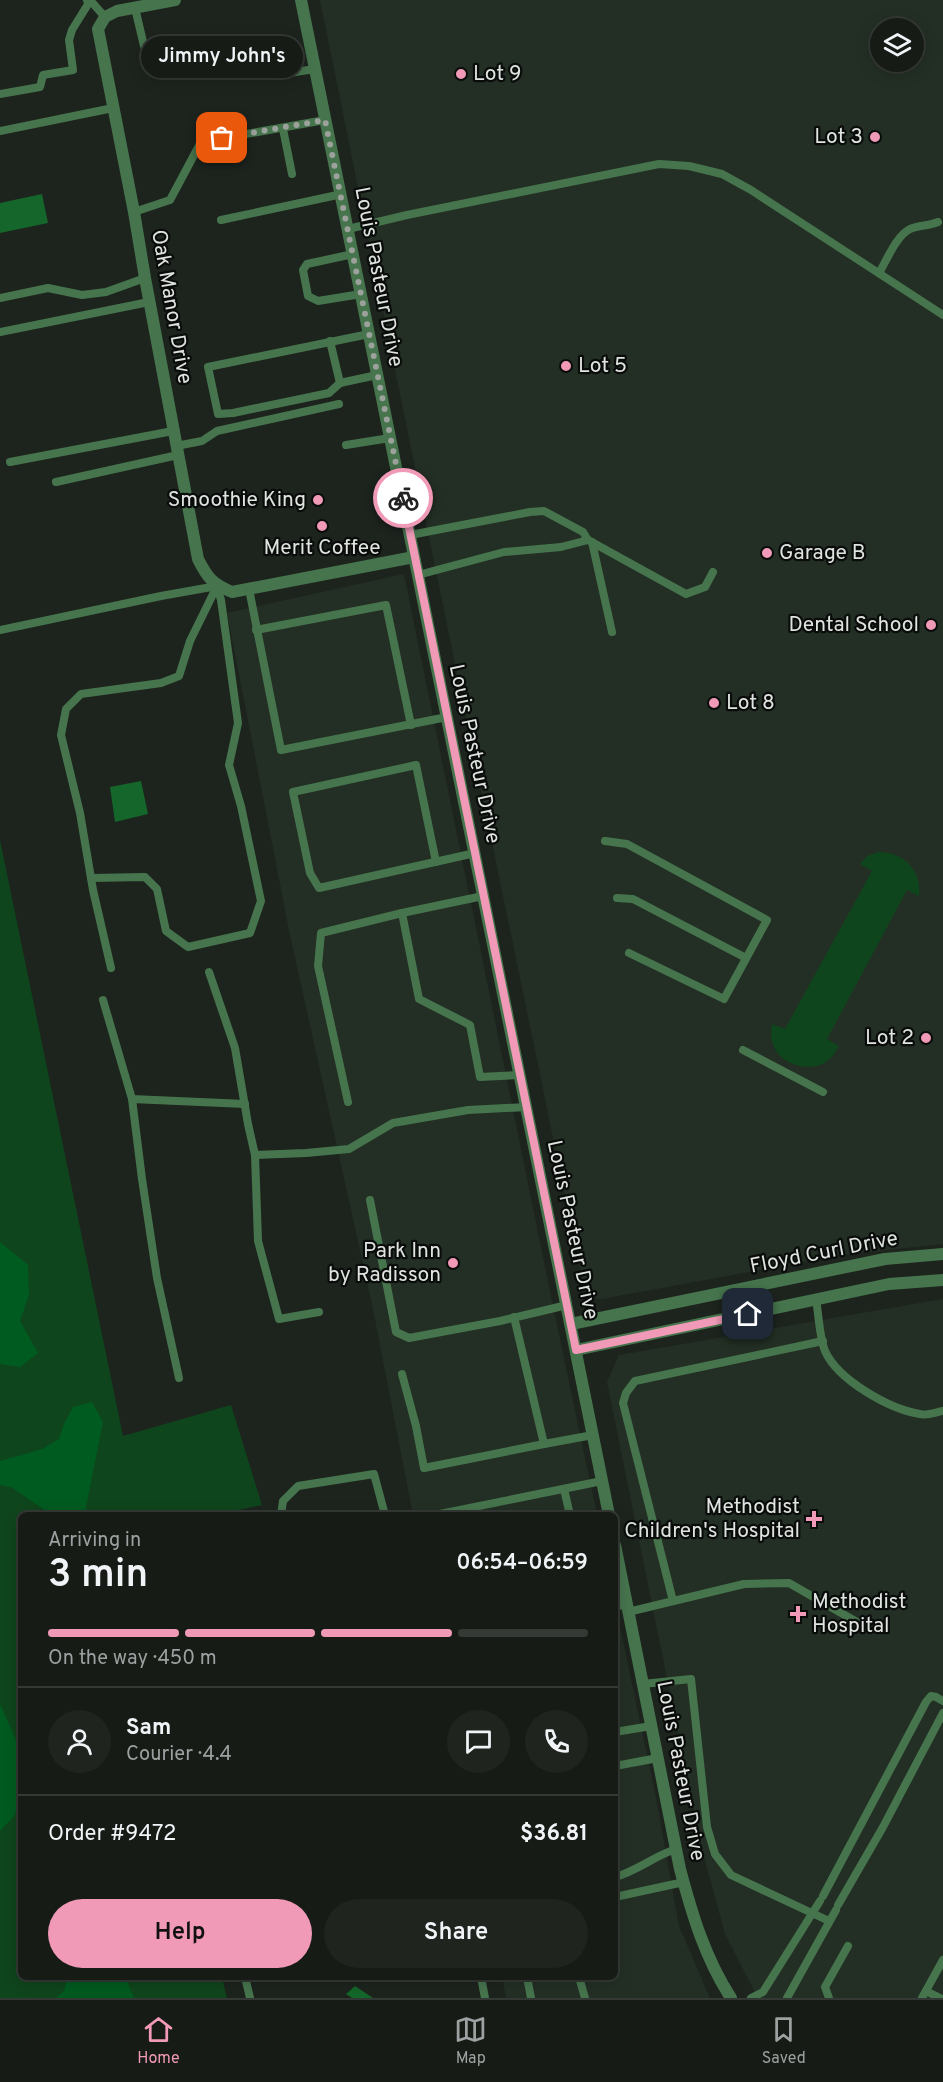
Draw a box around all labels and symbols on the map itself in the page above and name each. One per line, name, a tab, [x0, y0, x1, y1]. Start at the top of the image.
callout: Jimmy John's	[141, 36, 303, 78]
place label: Lot 9	[473, 61, 522, 88]
marker: Lot 9	[454, 67, 468, 81]
pin	[196, 112, 247, 163]
place label: Lot 3	[814, 124, 863, 151]
marker: Lot 3	[868, 130, 882, 144]
street label: Louis Pasteur Drive	[347, 185, 409, 369]
street label: Oak Manor Drive	[144, 228, 198, 386]
place label: Lot 5	[578, 353, 627, 380]
marker: Lot 5	[559, 359, 573, 373]
courier	[373, 468, 433, 528]
place label: Smoothie King	[168, 487, 306, 514]
marker: Smoothie King	[311, 493, 325, 507]
marker: Merit Coffee	[315, 519, 329, 533]
place label: Merit Coffee	[263, 535, 381, 562]
place label: Garage B	[779, 540, 866, 567]
marker: Garage B	[760, 546, 774, 560]
place label: Dental School	[789, 612, 919, 639]
marker: Dental School	[924, 618, 938, 632]
street label: Louis Pasteur Drive	[442, 662, 506, 846]
place label: Lot 8	[726, 690, 775, 717]
marker: Lot 8	[707, 696, 721, 710]
place label: Lot 2	[865, 1025, 914, 1052]
marker: Lot 2	[919, 1031, 933, 1045]
street label: Louis Pasteur Drive	[540, 1138, 604, 1322]
street label: Floyd Curl Drive	[748, 1225, 900, 1281]
place label: Park Inn by Radisson	[328, 1238, 441, 1289]
marker: Park Inn by Radisson	[446, 1256, 460, 1270]
pin	[722, 1288, 773, 1339]
place label: Methodist Children's Hospital	[624, 1494, 800, 1545]
marker: Methodist Children's Hospital	[805, 1510, 823, 1528]
place label: Methodist Hospital	[812, 1589, 906, 1640]
marker: Methodist Hospital	[789, 1605, 807, 1623]
street label: Louis Pasteur Drive	[649, 1679, 711, 1863]

